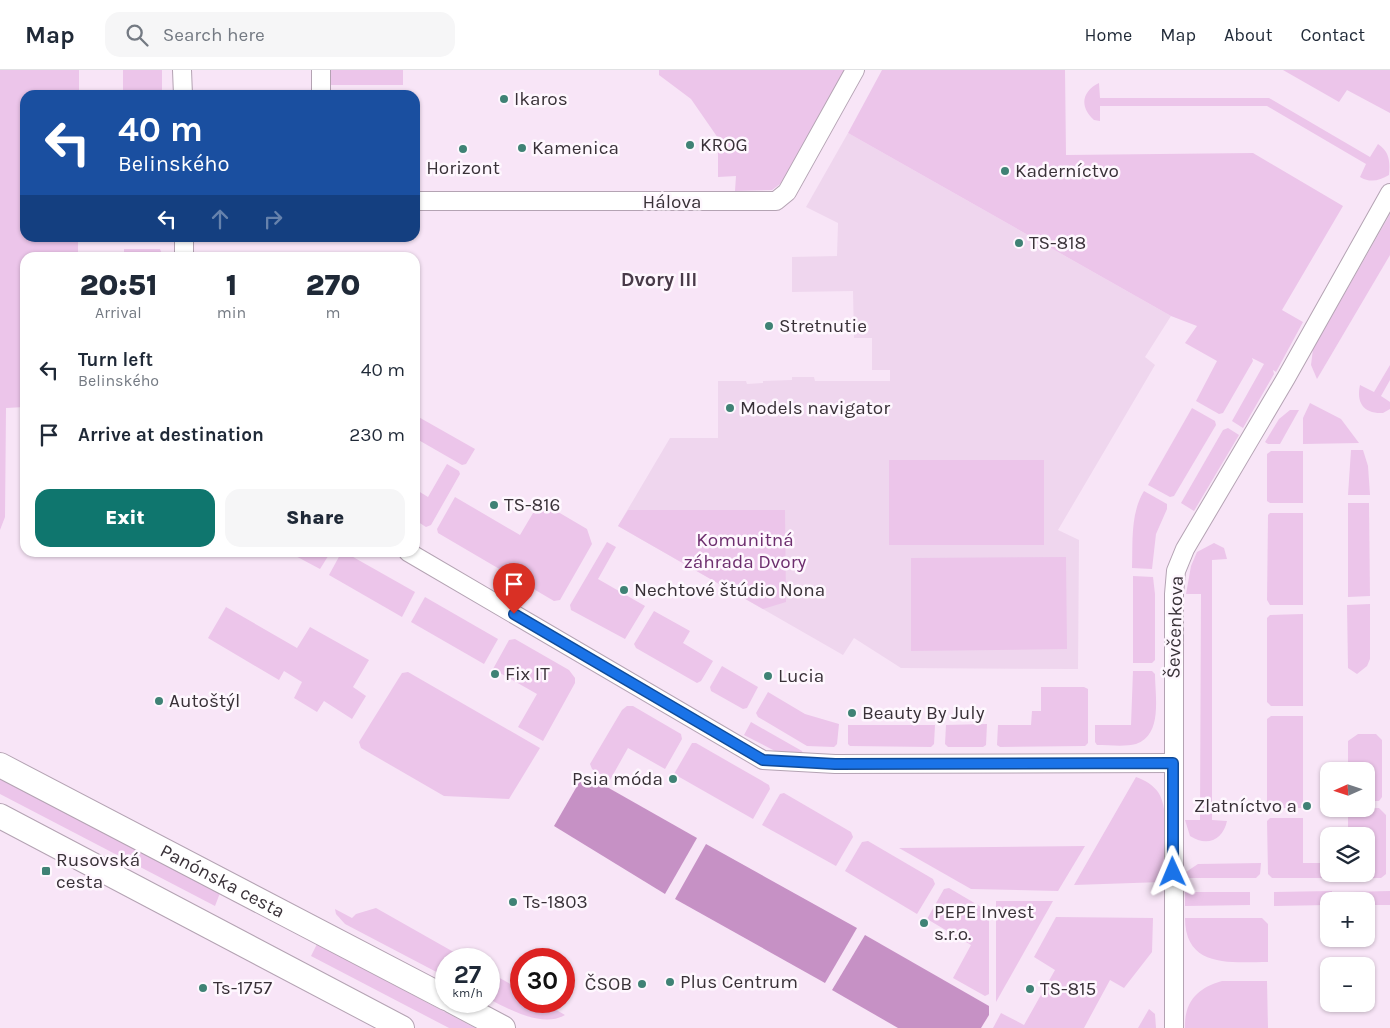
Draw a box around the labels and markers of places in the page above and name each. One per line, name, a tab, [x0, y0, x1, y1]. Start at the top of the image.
place label: Ikaros	[514, 88, 568, 110]
marker: Ikaros	[498, 93, 510, 105]
place label: KROG	[700, 134, 748, 156]
place label: Kamenica	[532, 137, 619, 159]
marker: KROG	[684, 139, 696, 151]
marker: Kamenica	[516, 142, 528, 154]
marker: Horizont	[457, 143, 469, 155]
place label: Horizont	[426, 157, 500, 179]
place label: Kaderníctvo	[1015, 160, 1119, 182]
marker: Kaderníctvo	[999, 165, 1011, 177]
place label: TS-818	[1029, 232, 1086, 254]
marker: TS-818	[1013, 237, 1025, 249]
place label: Stretnutie	[779, 315, 867, 337]
marker: Stretnutie	[763, 320, 775, 332]
place label: Models navigator	[740, 397, 890, 419]
marker: Models navigator	[724, 402, 736, 414]
place label: TS-816	[504, 494, 560, 516]
marker: TS-816	[488, 499, 500, 511]
pin	[493, 563, 535, 614]
place label: Nechtové štúdio Nona	[634, 579, 825, 601]
marker: Nechtové štúdio Nona	[618, 584, 630, 596]
place label: Fix IT	[505, 663, 550, 685]
place label: Lucia	[778, 665, 824, 687]
marker: Fix IT	[489, 668, 501, 680]
marker: Lucia	[762, 670, 774, 682]
place label: Autoštýl	[169, 690, 240, 712]
marker: Autoštýl	[153, 695, 165, 707]
place label: Beauty By July	[862, 702, 985, 724]
marker: Beauty By July	[846, 707, 858, 719]
place label: Psia móda	[572, 768, 663, 790]
marker: Psia móda	[667, 773, 679, 785]
place label: Zlatníctvo a	[1194, 795, 1297, 817]
marker: Zlatníctvo a	[1301, 800, 1313, 812]
place label: Rusovská cesta	[56, 849, 140, 893]
marker: Rusovská cesta	[40, 865, 52, 877]
place label: Ts-1803	[523, 891, 588, 913]
marker: Ts-1803	[507, 896, 519, 908]
place label: PEPE Invest s.r.o.	[934, 901, 1034, 945]
marker: PEPE Invest s.r.o.	[918, 917, 930, 929]
place label: Plus Centrum	[680, 971, 798, 993]
place label: ČSOB	[585, 973, 632, 995]
marker: Plus Centrum	[664, 976, 676, 988]
place label: Ts-1757	[213, 977, 272, 999]
marker: ČSOB	[636, 978, 648, 990]
place label: TS-815	[1040, 978, 1096, 1000]
marker: Ts-1757	[197, 982, 209, 994]
marker: TS-815	[1024, 983, 1036, 995]

